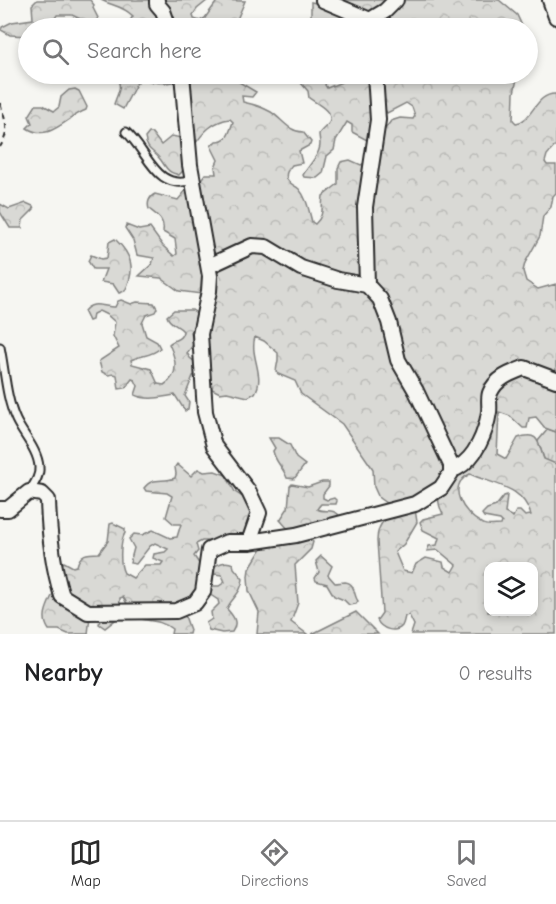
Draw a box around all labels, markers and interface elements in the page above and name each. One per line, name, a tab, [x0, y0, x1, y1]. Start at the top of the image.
search box	[18, 18, 538, 84]
icon: search	[39, 35, 72, 68]
text: Search here	[87, 38, 202, 64]
map controls	[484, 562, 538, 616]
button: layers	[484, 562, 538, 616]
text: Nearby	[24, 658, 103, 688]
text: 0 results	[459, 662, 532, 685]
tab: Map	[69, 836, 102, 890]
tab: Directions	[241, 836, 308, 890]
tab: Saved	[447, 836, 487, 890]

